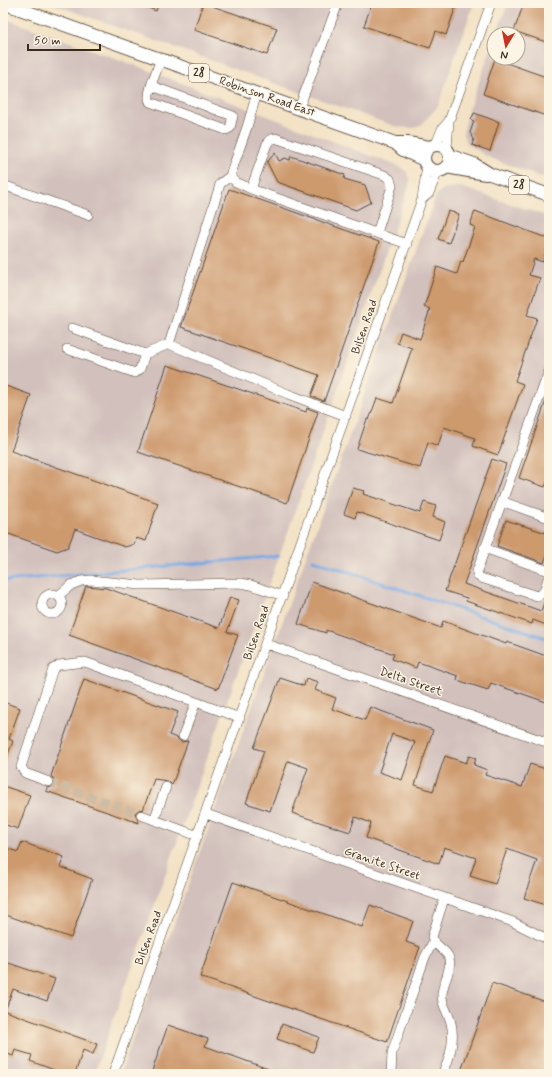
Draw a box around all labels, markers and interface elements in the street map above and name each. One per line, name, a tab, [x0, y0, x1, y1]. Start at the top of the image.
scale bar	[28, 26, 100, 52]
north arrow	[486, 26, 526, 66]
text: 50 m	[34, 33, 61, 49]
text: N	[500, 47, 509, 62]
road number: 28	[189, 64, 209, 82]
street label: Robinson Road East	[217, 73, 318, 121]
road number: 28	[509, 176, 529, 194]
street label: Bilsen Road	[348, 298, 382, 356]
street label: Bilsen Road	[240, 604, 274, 662]
street label: Delta Street	[377, 664, 445, 700]
street label: Granite Street	[342, 844, 423, 885]
street label: Bilsen Road	[132, 909, 166, 967]

